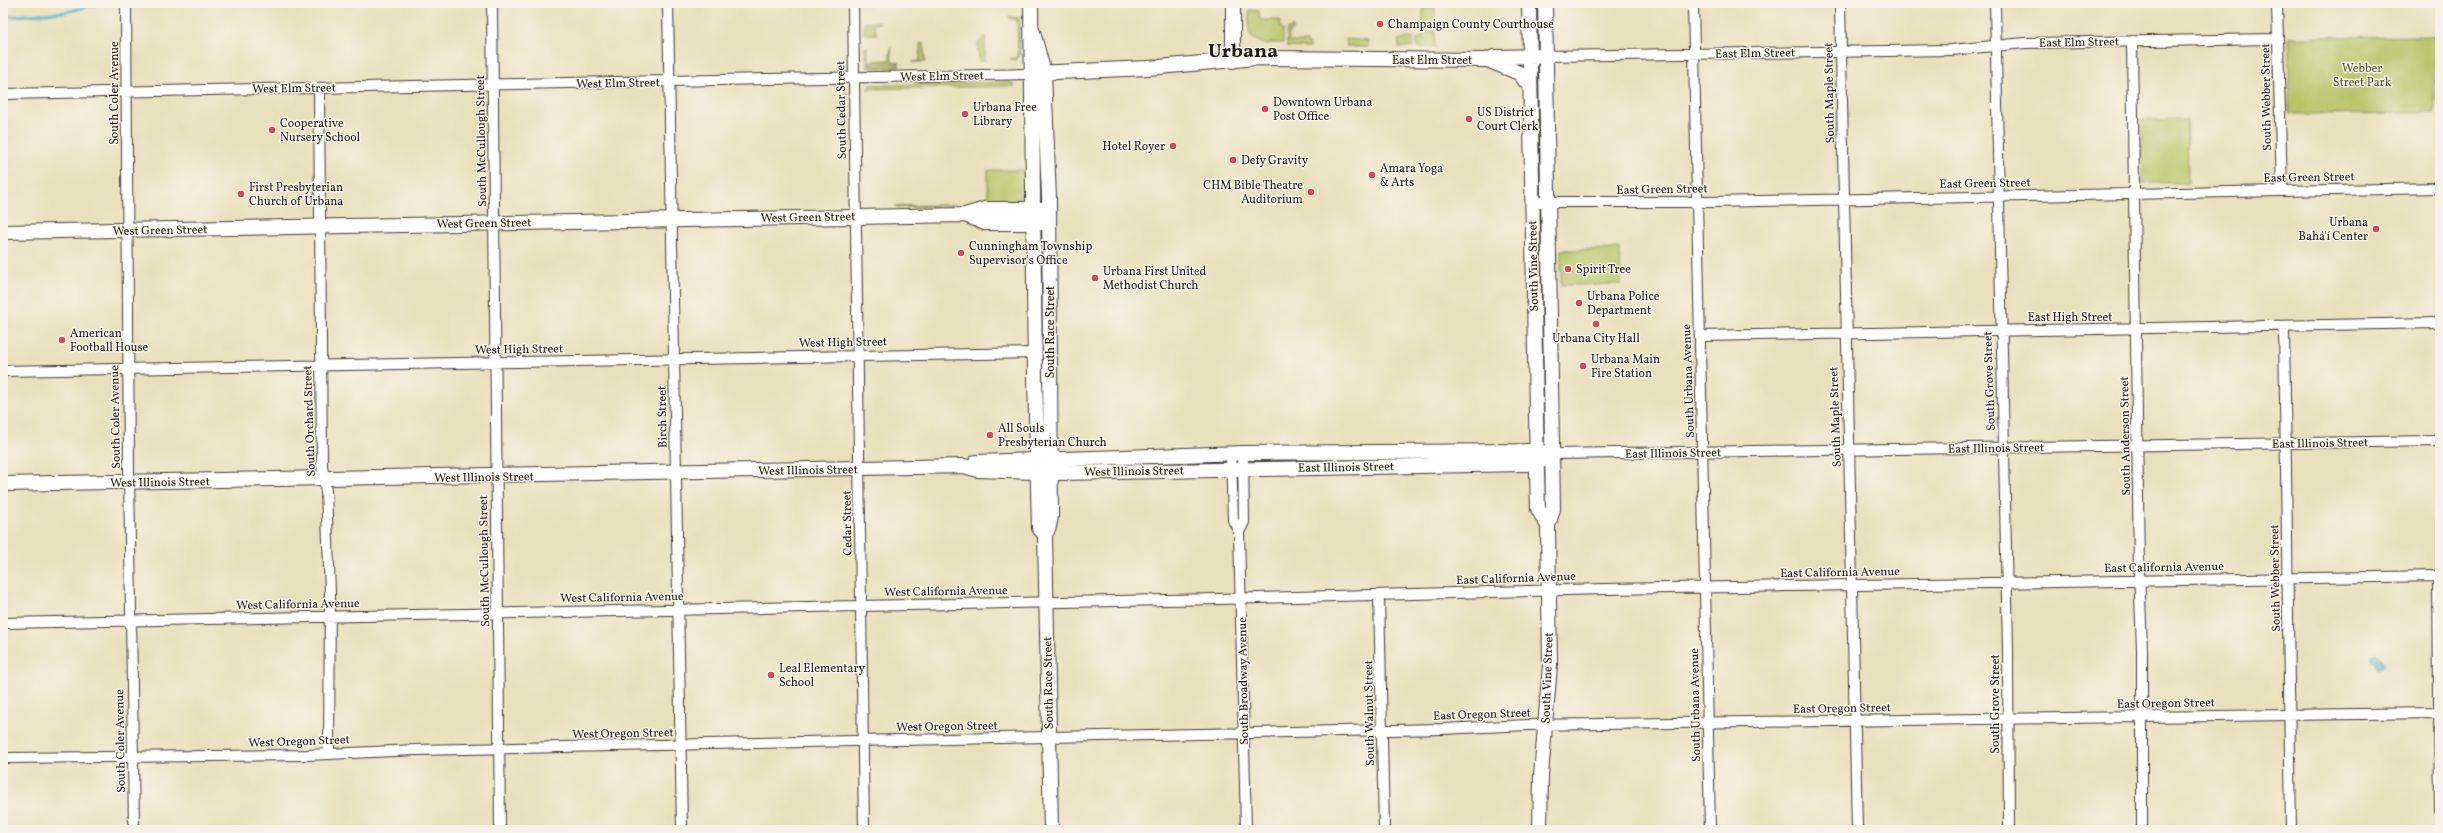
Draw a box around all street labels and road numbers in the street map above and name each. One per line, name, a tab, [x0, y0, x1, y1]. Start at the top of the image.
street label: East Elm Street	[2039, 34, 2119, 52]
street label: South Coler Avenue	[107, 41, 123, 145]
street label: South Maple Street	[1821, 43, 1839, 143]
street label: South Webber Street	[2258, 43, 2276, 151]
street label: East Elm Street	[1715, 45, 1795, 63]
street label: East Elm Street	[1392, 53, 1472, 69]
street label: South Cedar Street	[833, 60, 851, 159]
street label: West Elm Street	[900, 68, 984, 86]
street label: South McCullough Street	[473, 75, 491, 207]
street label: West Elm Street	[576, 75, 660, 93]
street label: West Elm Street	[252, 80, 336, 98]
street label: East Green Street	[2263, 169, 2355, 187]
street label: East Green Street	[1939, 175, 2031, 193]
street label: East Green Street	[1616, 181, 1708, 199]
street label: West Green Street	[761, 209, 856, 227]
street label: West Green Street	[437, 215, 532, 233]
street label: South Vine Street	[1525, 220, 1543, 312]
street label: West Green Street	[113, 222, 208, 240]
street label: South Race Street	[1043, 286, 1059, 378]
street label: East High Street	[2028, 310, 2112, 326]
street label: South Urbana Avenue	[1679, 323, 1699, 438]
street label: South Grove Street	[1980, 331, 2000, 431]
street label: West High Street	[799, 334, 887, 352]
street label: West High Street	[475, 341, 563, 359]
street label: South Coler Avenue	[107, 365, 125, 469]
street label: South Orchard Street	[300, 365, 320, 477]
street label: South Maple Street	[1826, 366, 1846, 468]
street label: South Anderson Street	[2117, 376, 2135, 496]
street label: Birch Street	[654, 386, 672, 448]
street label: East Illinois Street	[2272, 435, 2368, 453]
street label: East Illinois Street	[1948, 440, 2044, 458]
street label: East Illinois Street	[1625, 445, 1721, 463]
street label: East Illinois Street	[1298, 459, 1394, 477]
street label: West Illinois Street	[758, 462, 858, 480]
street label: West Illinois Street	[1084, 463, 1184, 481]
street label: West Illinois Street	[434, 469, 534, 487]
street label: West Illinois Street	[110, 474, 210, 492]
street label: Cedar Street	[839, 490, 857, 556]
street label: South McCullough Street	[476, 495, 494, 627]
street label: South Webber Street	[2267, 524, 2285, 632]
street label: East California Avenue	[2104, 559, 2224, 577]
street label: East California Avenue	[1780, 564, 1900, 582]
street label: East California Avenue	[1456, 569, 1577, 589]
street label: West California Avenue	[884, 583, 1008, 601]
street label: West California Avenue	[560, 589, 684, 607]
street label: West California Avenue	[236, 596, 360, 614]
street label: South Broadway Avenue	[1235, 617, 1253, 745]
street label: South Vine Street	[1538, 632, 1558, 724]
street label: South Race Street	[1040, 637, 1058, 729]
street label: South Urbana Avenue	[1687, 648, 1705, 762]
street label: South Grove Street	[1988, 654, 2004, 754]
street label: South Walnut Street	[1361, 660, 1379, 766]
street label: South Coler Avenue	[112, 689, 130, 793]
street label: East Oregon Street	[2117, 695, 2215, 713]
street label: East Oregon Street	[1793, 700, 1891, 718]
street label: East Oregon Street	[1433, 705, 1531, 725]
street label: West Oregon Street	[896, 718, 998, 736]
street label: West Oregon Street	[572, 725, 674, 743]
street label: West Oregon Street	[248, 732, 350, 752]

